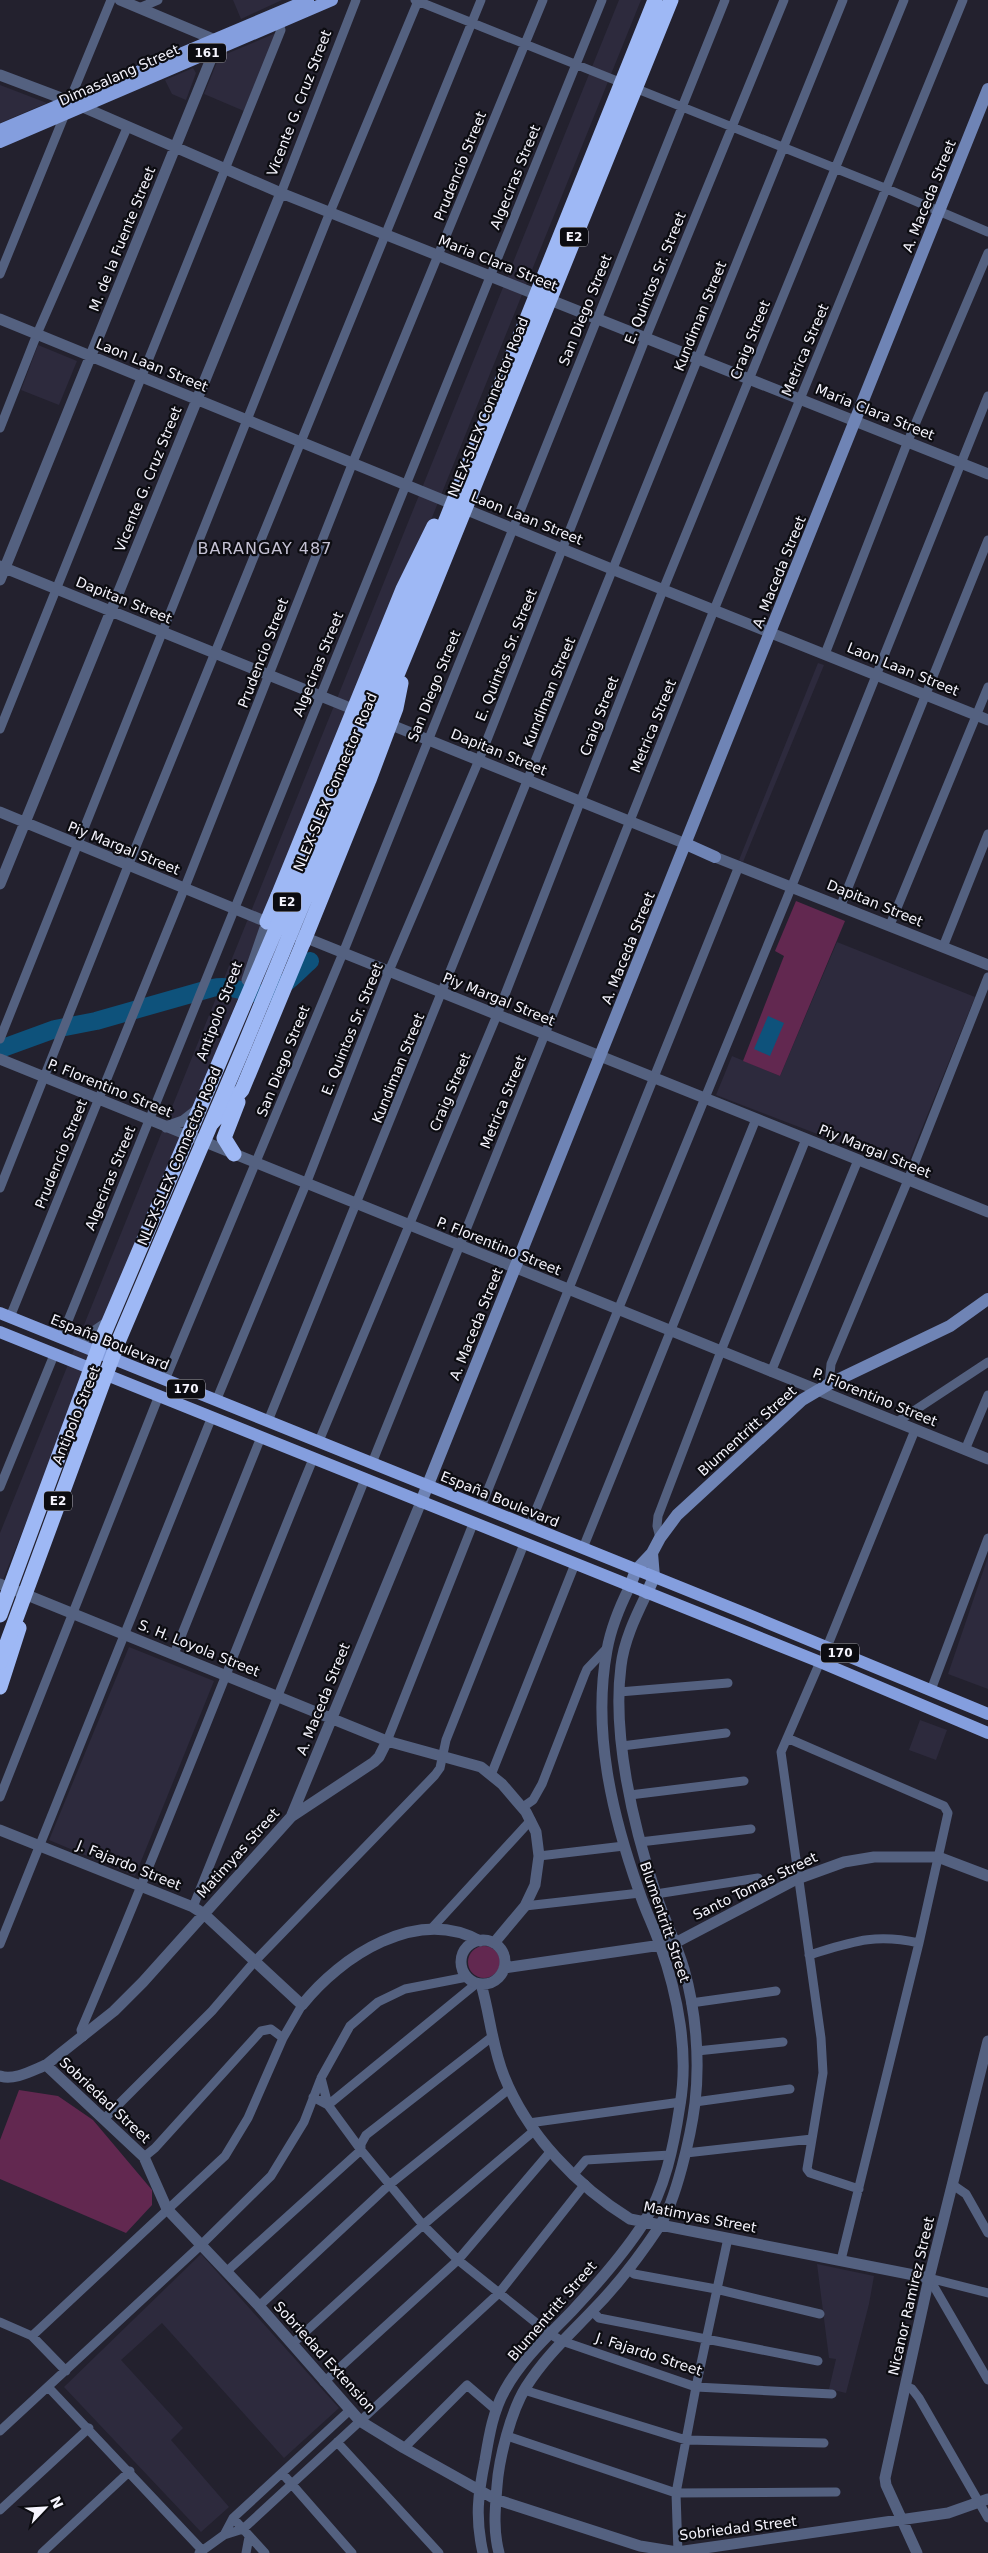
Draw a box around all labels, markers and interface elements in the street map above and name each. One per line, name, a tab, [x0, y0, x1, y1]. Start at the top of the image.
street label: Vicente G. Cruz Street	[264, 27, 334, 178]
street label: Dimasalang Street	[56, 41, 182, 109]
road number: 161	[188, 44, 226, 62]
street label: Prudencio Street	[431, 109, 489, 223]
street label: Algeciras Street	[487, 122, 543, 232]
street label: A. Maceda Street	[899, 137, 959, 254]
street label: M. de la Fuente Street	[86, 164, 159, 314]
street label: E. Quintos Sr. Street	[621, 209, 689, 346]
road number: E2	[560, 228, 588, 246]
street label: Maria Clara Street	[436, 232, 560, 294]
street label: San Diego Street	[555, 252, 615, 368]
street label: Kundiman Street	[671, 258, 730, 373]
street label: Craig Street	[727, 298, 773, 382]
street label: Metrica Street	[778, 301, 832, 399]
street label: NLEX-SLEX Connector Road	[445, 315, 531, 499]
street label: Laon Laan Street	[94, 335, 211, 395]
street label: Maria Clara Street	[813, 381, 937, 443]
street label: Vicente G. Cruz Street	[111, 403, 185, 554]
street label: Laon Laan Street	[469, 488, 586, 548]
street label: A. Maceda Street	[749, 513, 809, 630]
district label: BARANGAY 487	[198, 539, 332, 558]
street label: Dapitan Street	[74, 573, 175, 627]
street label: E. Quintos Sr. Street	[472, 586, 540, 723]
street label: Prudencio Street	[235, 595, 291, 710]
street label: Algeciras Street	[290, 609, 346, 719]
street label: San Diego Street	[404, 628, 464, 744]
street label: Kundiman Street	[520, 634, 579, 749]
street label: Laon Laan Street	[845, 639, 962, 699]
street label: Craig Street	[576, 674, 622, 758]
street label: Metrica Street	[627, 677, 679, 775]
street label: NLEX-SLEX Connector Road	[290, 690, 380, 874]
street label: Dapitan Street	[449, 725, 550, 779]
street label: Piy Margal Street	[66, 818, 183, 878]
street label: Dapitan Street	[825, 876, 926, 930]
street label: A. Maceda Street	[598, 889, 658, 1006]
road number: E2	[273, 892, 301, 912]
street label: Antipolo Street	[193, 959, 245, 1063]
street label: E. Quintos Sr. Street	[318, 960, 386, 1097]
street label: Piy Margal Street	[441, 969, 558, 1029]
street label: San Diego Street	[253, 1003, 313, 1119]
street label: Kundiman Street	[369, 1010, 428, 1125]
street label: Craig Street	[426, 1050, 474, 1134]
street label: Metrica Street	[477, 1053, 529, 1151]
street label: P. Florentino Street	[46, 1056, 175, 1120]
street label: NLEX-SLEX Connector Road	[134, 1064, 224, 1248]
street label: Prudencio Street	[32, 1097, 90, 1211]
street label: Piy Margal Street	[817, 1121, 934, 1181]
street label: Algeciras Street	[82, 1123, 138, 1233]
street label: P. Florentino Street	[435, 1214, 564, 1278]
street label: A. Maceda Street	[446, 1265, 506, 1382]
street label: España Boulevard	[48, 1311, 172, 1373]
street label: Antipolo Street	[49, 1363, 103, 1467]
street label: P. Florentino Street	[811, 1365, 940, 1429]
road number: 170	[167, 1380, 205, 1398]
street label: Blumentritt Street	[695, 1382, 800, 1479]
street label: España Boulevard	[438, 1468, 562, 1530]
road number: E2	[44, 1492, 72, 1510]
street label: S. H. Loyola Street	[136, 1616, 262, 1680]
street label: A. Maceda Street	[293, 1640, 353, 1757]
road number: 170	[821, 1644, 859, 1662]
street label: Matimyas Street	[194, 1805, 283, 1901]
street label: J. Fajardo Street	[74, 1836, 184, 1893]
street label: Santo Tomas Street	[690, 1849, 820, 1923]
street label: Blumentritt Street	[637, 1860, 693, 1985]
street label: Sobriedad Street	[56, 2054, 154, 2146]
street label: Matimyas Street	[642, 2198, 758, 2236]
street label: Nicanor Ramirez Street	[885, 2215, 937, 2377]
street label: Blumentritt Street	[504, 2258, 600, 2364]
street label: Sobriedad Extension	[271, 2298, 379, 2416]
street label: J. Fajardo Street	[593, 2329, 705, 2379]
north arrow	[20, 2483, 70, 2533]
text: N	[47, 2494, 67, 2511]
street label: Sobriedad Street	[678, 2513, 798, 2543]

